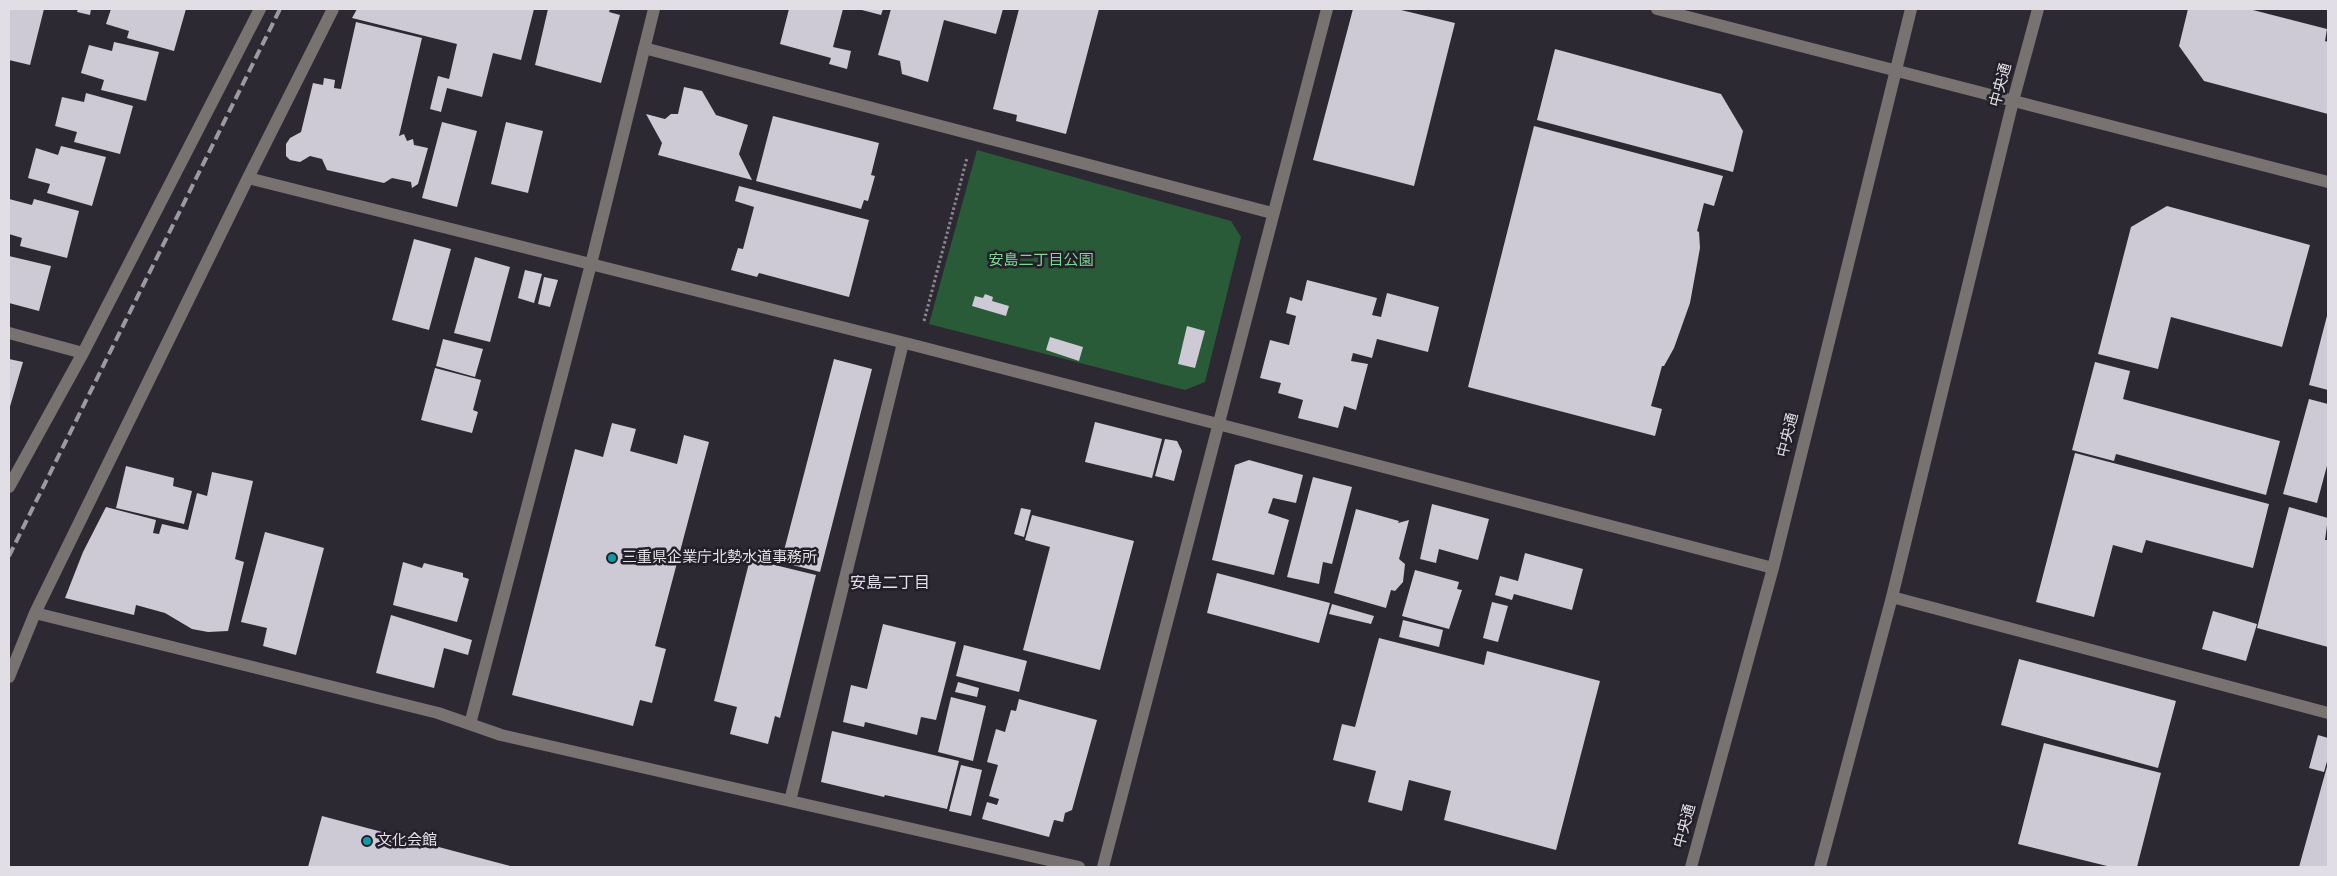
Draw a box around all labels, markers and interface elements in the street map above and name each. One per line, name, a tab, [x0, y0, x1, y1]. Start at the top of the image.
street label: 中央通	[1986, 61, 2016, 109]
park label: 安島二丁目公園	[989, 252, 1093, 270]
street label: 中央通	[1774, 411, 1802, 459]
place label: 三重県企業庁北勢水道事務所	[622, 549, 817, 567]
marker: 三重県企業庁北勢水道事務所	[606, 552, 618, 564]
district label: 安島二丁目	[850, 573, 930, 593]
street label: 中央通	[1670, 802, 1700, 850]
place label: 文化会館	[377, 832, 437, 850]
marker: 文化会館	[361, 835, 373, 847]

